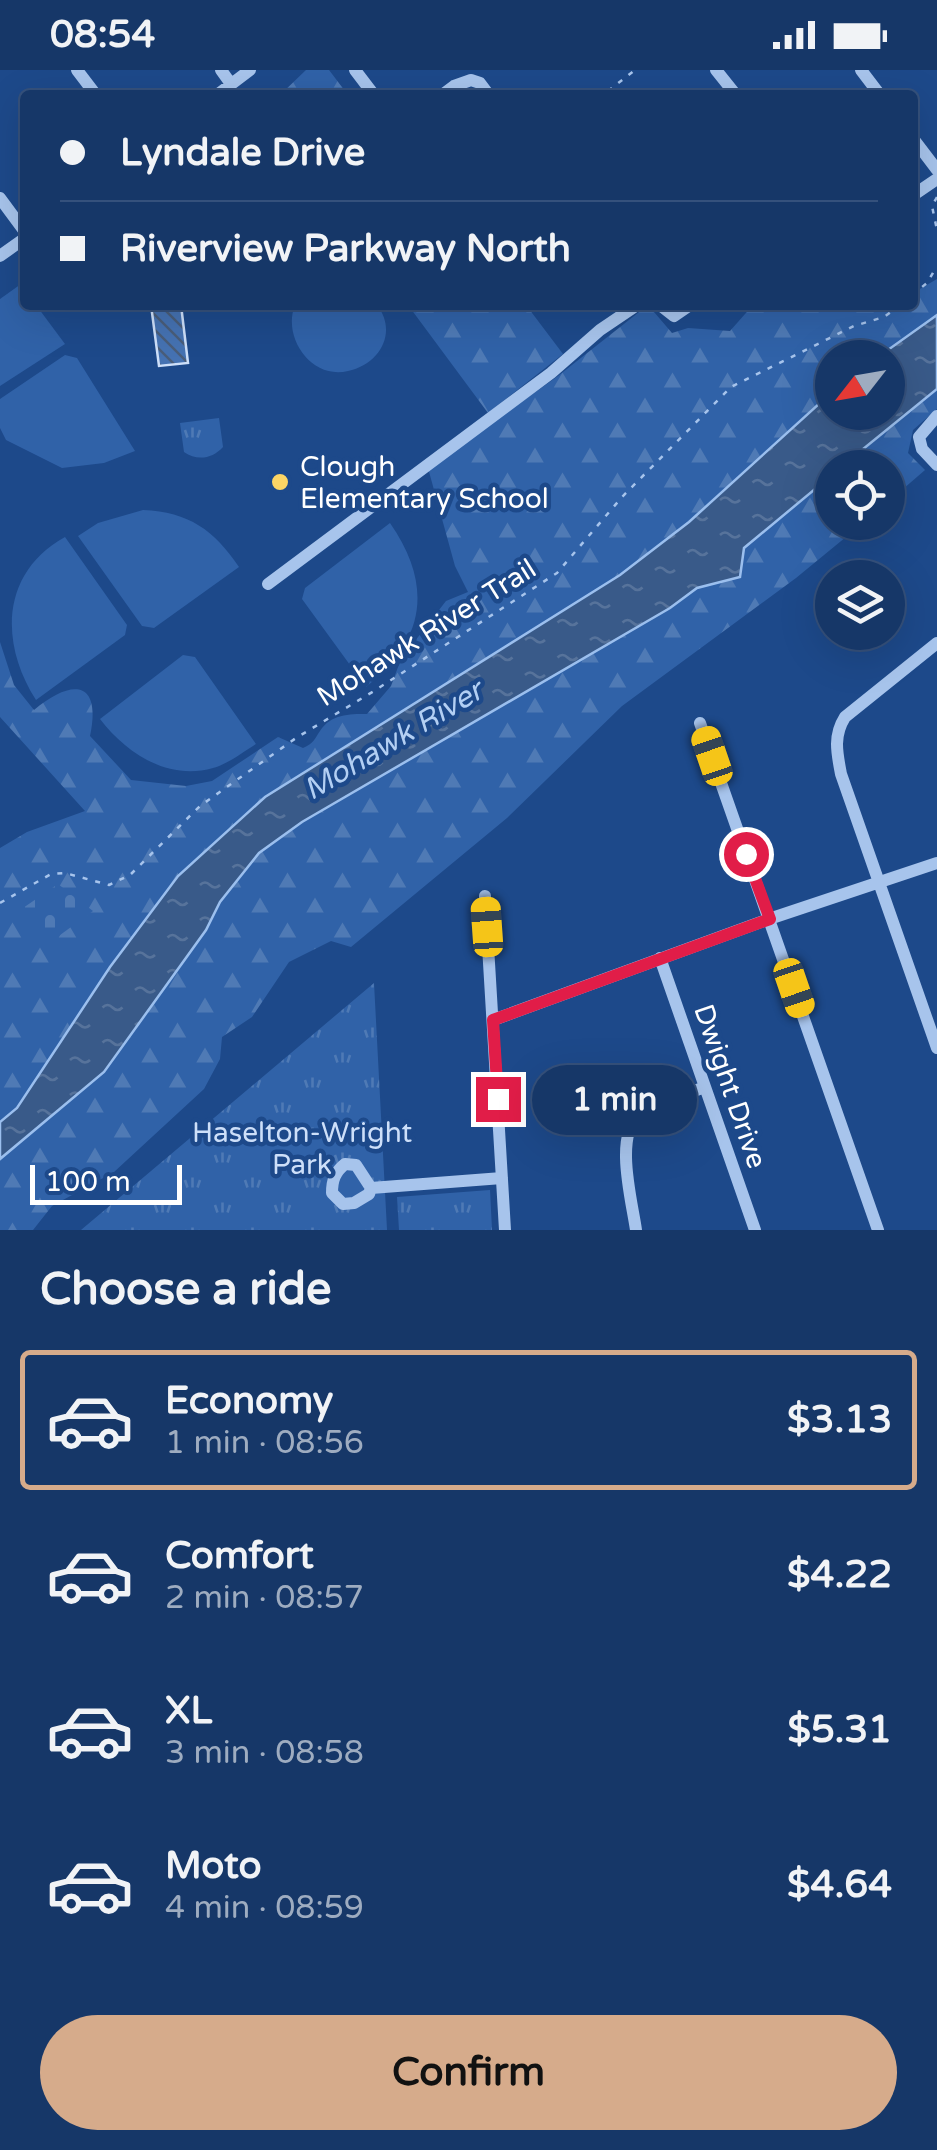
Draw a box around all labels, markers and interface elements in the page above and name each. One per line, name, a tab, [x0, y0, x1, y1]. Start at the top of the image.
text: 08:54	[50, 12, 155, 58]
text: Lyndale Drive	[120, 130, 365, 176]
text: Riverview Parkway North	[120, 226, 571, 272]
north arrow	[815, 340, 905, 430]
map controls	[815, 340, 905, 650]
place label: Clough Elementary School	[300, 450, 549, 516]
button: locate	[815, 450, 905, 540]
marker: Clough Elementary School	[269, 471, 291, 493]
street label: Mohawk River Trail	[311, 552, 542, 714]
button: layers	[815, 560, 905, 650]
water label: Mohawk River	[297, 671, 493, 808]
car	[688, 723, 736, 789]
route start	[724, 832, 769, 877]
car	[470, 896, 504, 958]
car	[770, 955, 818, 1021]
street label: Dwight Drive	[686, 1000, 774, 1173]
callout: 1 min	[533, 1064, 698, 1134]
route end	[476, 1077, 521, 1122]
text: 1 min	[572, 1081, 657, 1119]
park label: Haselton-Wright Park	[192, 1116, 412, 1182]
scale bar	[30, 1160, 182, 1204]
text: 100 m	[45, 1165, 131, 1199]
text: Choose a ride	[40, 1263, 331, 1317]
icon: car	[45, 1375, 135, 1465]
text: Economy	[165, 1378, 333, 1424]
text: $3.13	[787, 1397, 892, 1443]
text: 1 min · 08:56	[165, 1424, 364, 1462]
icon: car	[45, 1530, 135, 1620]
text: Comfort	[165, 1533, 314, 1579]
text: $4.22	[787, 1552, 892, 1598]
text: 2 min · 08:57	[165, 1579, 364, 1617]
icon: car	[45, 1685, 135, 1775]
text: XL	[165, 1688, 212, 1734]
text: $5.31	[787, 1707, 892, 1753]
text: 3 min · 08:58	[165, 1734, 364, 1772]
icon: car	[45, 1840, 135, 1930]
text: Moto	[165, 1843, 261, 1889]
text: $4.64	[787, 1862, 892, 1908]
text: 4 min · 08:59	[165, 1889, 364, 1927]
button: Confirm	[40, 2015, 897, 2130]

